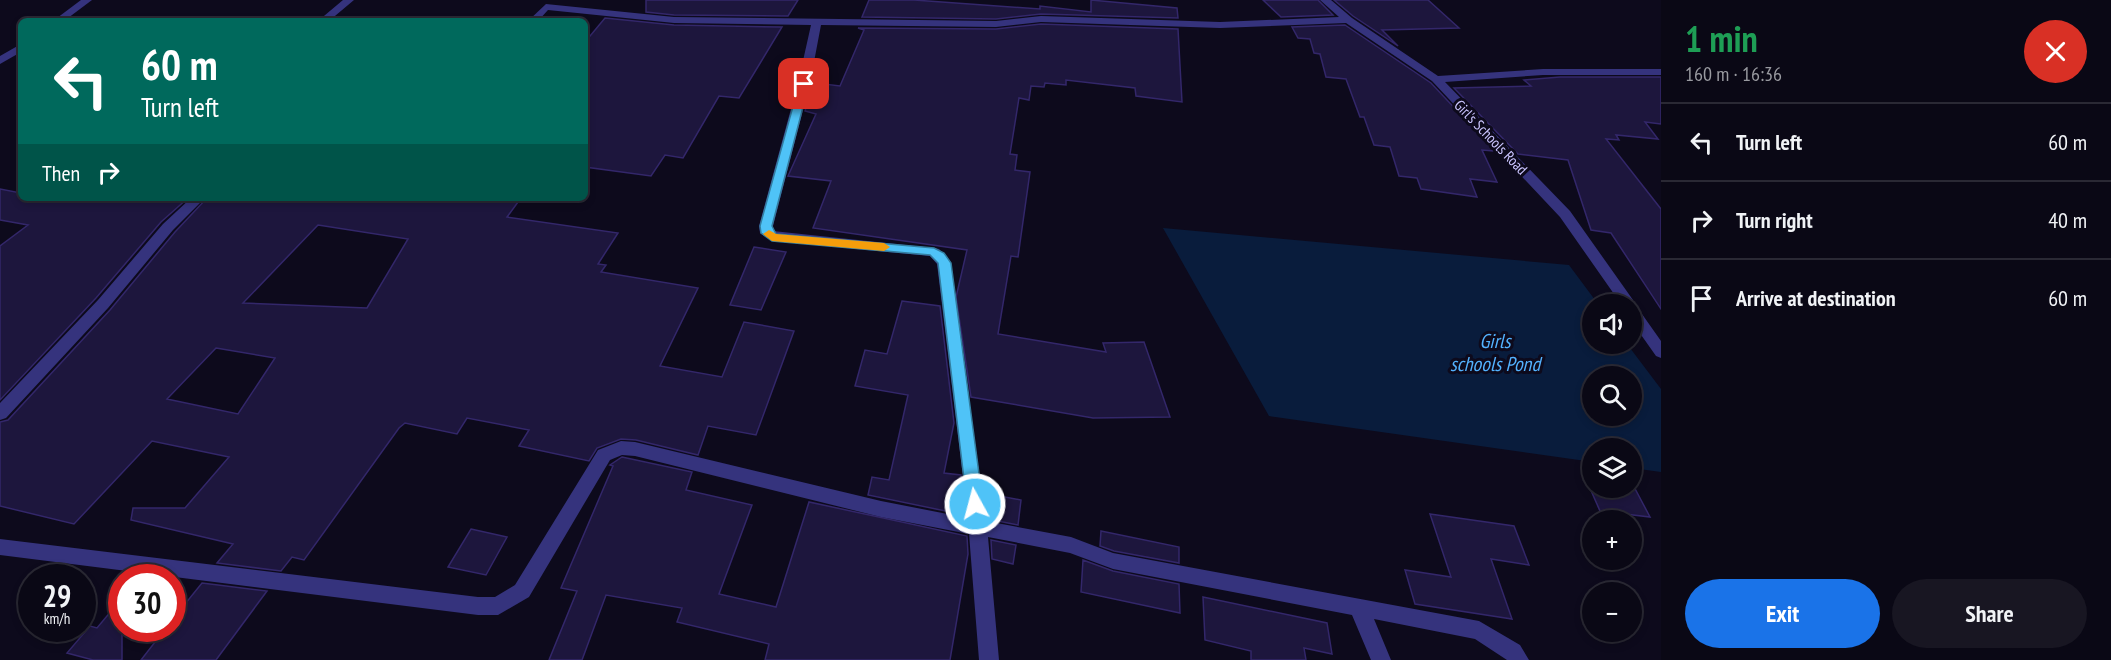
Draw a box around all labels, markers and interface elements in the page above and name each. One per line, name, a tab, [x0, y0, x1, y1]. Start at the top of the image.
text: 1 min	[1685, 15, 1758, 62]
button: close	[2024, 20, 2087, 83]
text: 60 m	[141, 37, 218, 92]
icon: left	[42, 42, 120, 120]
pin	[778, 58, 829, 109]
text: 160 m · 16:36	[1685, 61, 1782, 87]
icon: arrive	[787, 67, 820, 100]
text: Turn left	[141, 90, 219, 124]
street label: Girl's Schools Road	[1450, 95, 1532, 179]
icon: left	[1685, 126, 1718, 159]
text: Turn left	[1736, 128, 1802, 156]
text: 60 m	[2048, 128, 2087, 156]
icon: right	[92, 156, 125, 189]
text: Then	[42, 159, 80, 187]
icon: right	[1685, 204, 1718, 237]
text: Turn right	[1736, 206, 1813, 234]
text: 40 m	[2048, 206, 2087, 234]
icon: arrive	[1685, 282, 1718, 315]
text: Arrive at destination	[1736, 284, 1896, 312]
text: 60 m	[2048, 284, 2087, 312]
map controls	[1582, 294, 1642, 642]
button: sound	[1582, 294, 1642, 354]
water label: Girls schools Pond	[1450, 328, 1542, 377]
button: search	[1582, 366, 1642, 426]
button: layers	[1582, 438, 1642, 498]
position arrow	[943, 472, 1007, 536]
button: +	[1582, 510, 1642, 570]
speed limit sign: 30	[108, 564, 186, 642]
text: 29	[43, 576, 71, 615]
button: Exit	[1685, 579, 1880, 648]
button: Share	[1892, 579, 2087, 648]
button: −	[1582, 582, 1642, 642]
text: km/h	[44, 609, 70, 628]

